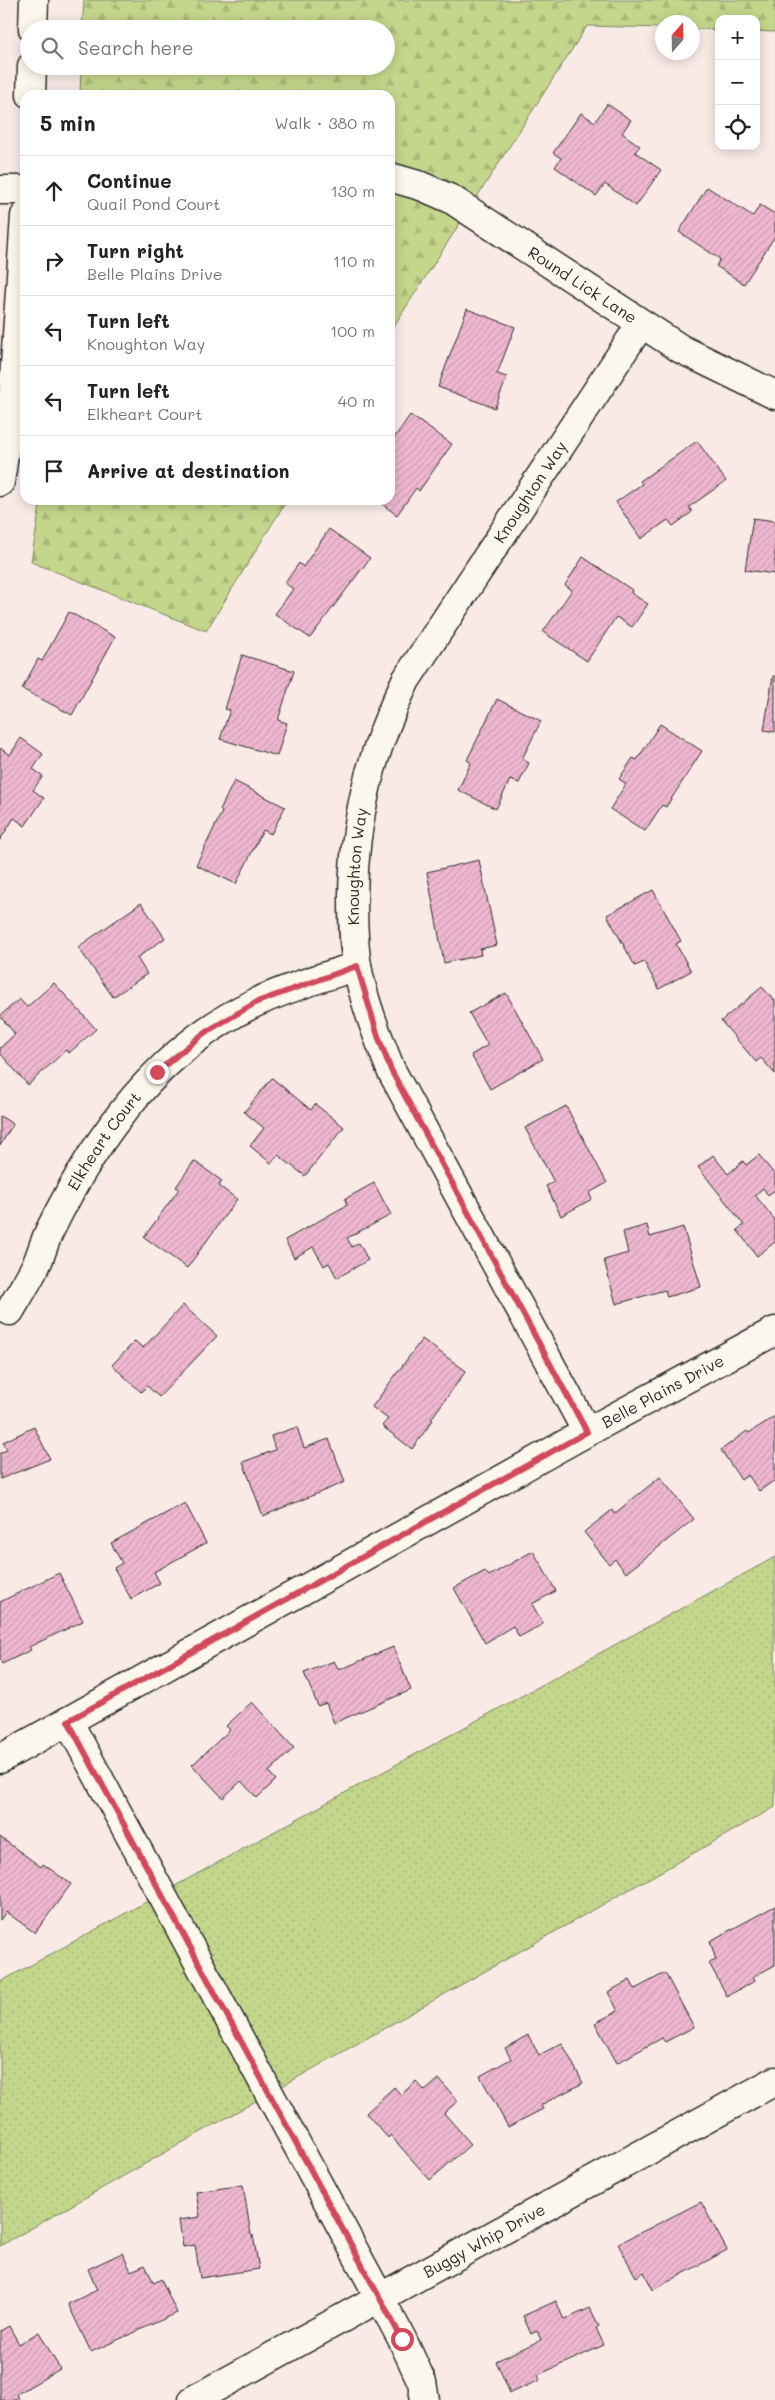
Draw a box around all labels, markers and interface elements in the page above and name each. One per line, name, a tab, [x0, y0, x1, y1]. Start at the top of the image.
north arrow	[655, 15, 700, 60]
map controls	[715, 15, 760, 150]
button: +	[715, 15, 760, 60]
search box	[20, 20, 395, 75]
icon: search	[38, 34, 66, 62]
text: Search here	[78, 35, 194, 60]
button: −	[715, 60, 760, 105]
button: locate	[715, 105, 760, 150]
text: 5 min	[40, 109, 96, 136]
text: Walk · 380 m	[274, 112, 375, 133]
text: Continue	[87, 168, 172, 193]
icon: ahead	[40, 177, 68, 205]
text: 130 m	[331, 180, 375, 201]
text: Quail Pond Court	[87, 193, 220, 214]
text: Turn right	[87, 238, 184, 263]
street label: Round Lick Lane	[524, 241, 641, 328]
icon: right	[40, 247, 68, 275]
text: 110 m	[333, 250, 375, 271]
text: Belle Plains Drive	[87, 263, 223, 284]
text: Turn left	[87, 308, 170, 333]
icon: left	[40, 317, 68, 345]
text: 100 m	[330, 320, 375, 341]
text: Knoughton Way	[87, 333, 205, 354]
text: Turn left	[87, 378, 170, 403]
icon: left	[40, 387, 68, 415]
text: 40 m	[338, 390, 375, 411]
text: Elkheart Court	[87, 403, 203, 424]
street label: Knoughton Way	[488, 437, 571, 547]
icon: arrive	[40, 457, 68, 485]
text: Arrive at destination	[87, 458, 290, 483]
street label: Knoughton Way	[342, 806, 372, 926]
route end	[146, 1061, 169, 1084]
street label: Elkheart Court	[62, 1087, 145, 1194]
street label: Belle Plains Drive	[598, 1349, 727, 1432]
street label: Buggy Whip Drive	[419, 2198, 549, 2282]
route start	[391, 2328, 414, 2351]

